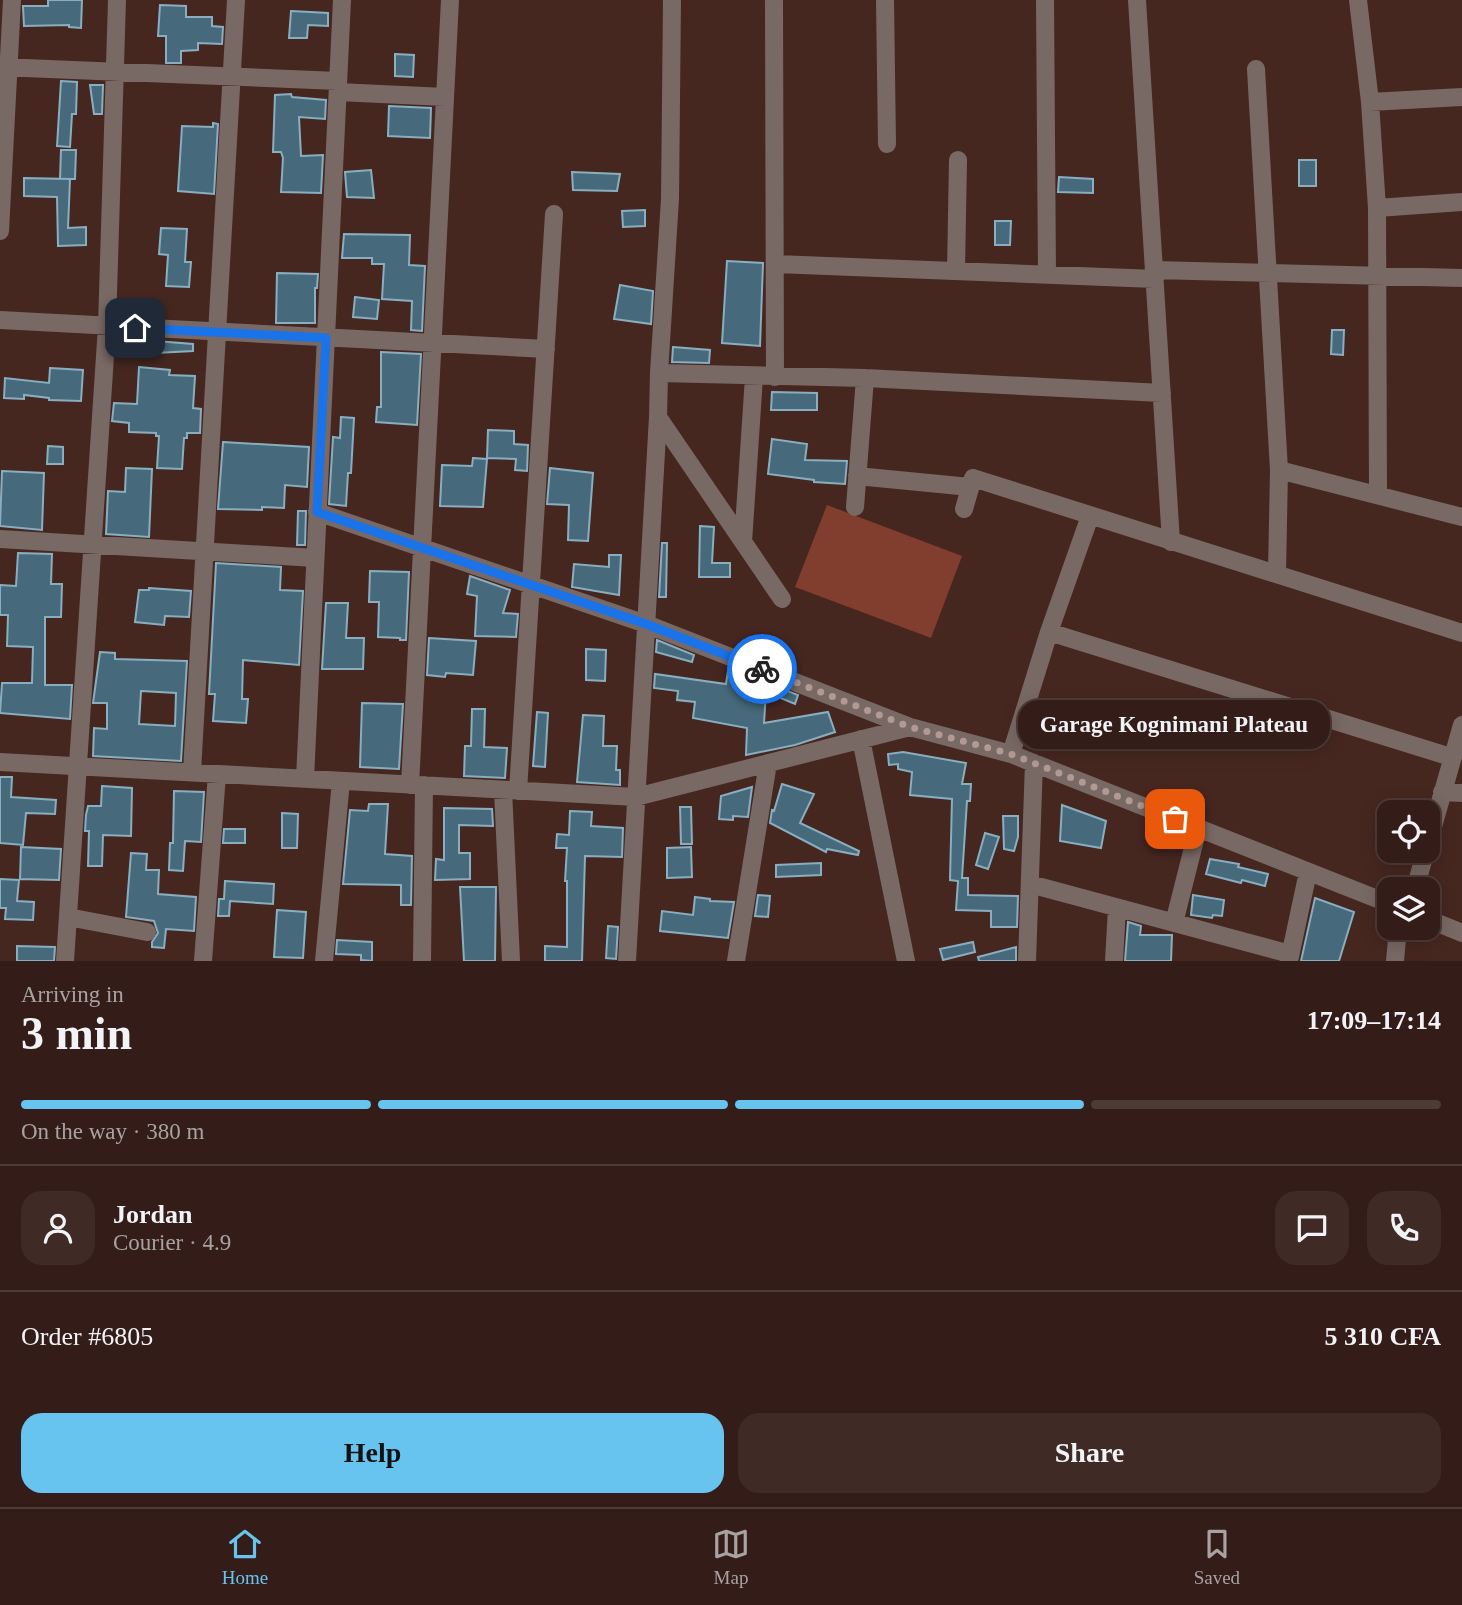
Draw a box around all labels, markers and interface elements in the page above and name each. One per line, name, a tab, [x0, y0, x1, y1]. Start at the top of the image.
pin	[105, 298, 165, 358]
icon: home	[116, 309, 154, 347]
courier	[727, 634, 797, 704]
icon: bike	[743, 650, 781, 688]
callout: Garage Kognimani Plateau	[1019, 700, 1331, 749]
text: Garage Kognimani Plateau	[1040, 712, 1308, 737]
pin	[1145, 789, 1205, 849]
icon: bag	[1156, 800, 1194, 838]
map controls	[1377, 800, 1440, 940]
button: locate	[1377, 800, 1440, 863]
button: layers	[1377, 877, 1440, 940]
text: Arriving in	[21, 982, 124, 1007]
text: 17:09–17:14	[1307, 1006, 1441, 1035]
text: 3 min	[21, 1008, 132, 1059]
text: On the way · 380 m	[21, 1119, 204, 1144]
button: person	[21, 1191, 95, 1265]
button: chat	[1275, 1191, 1349, 1265]
button: phone	[1367, 1191, 1441, 1265]
text: Jordan	[113, 1200, 192, 1229]
text: Courier · 4.9	[113, 1230, 231, 1255]
text: Order #6805	[21, 1322, 153, 1351]
text: 5 310 CFA	[1324, 1322, 1441, 1351]
button: Help	[21, 1413, 724, 1493]
button: Share	[738, 1413, 1441, 1493]
tab: Home	[222, 1525, 268, 1589]
tab: Map	[712, 1525, 750, 1589]
tab: Saved	[1194, 1525, 1240, 1589]

